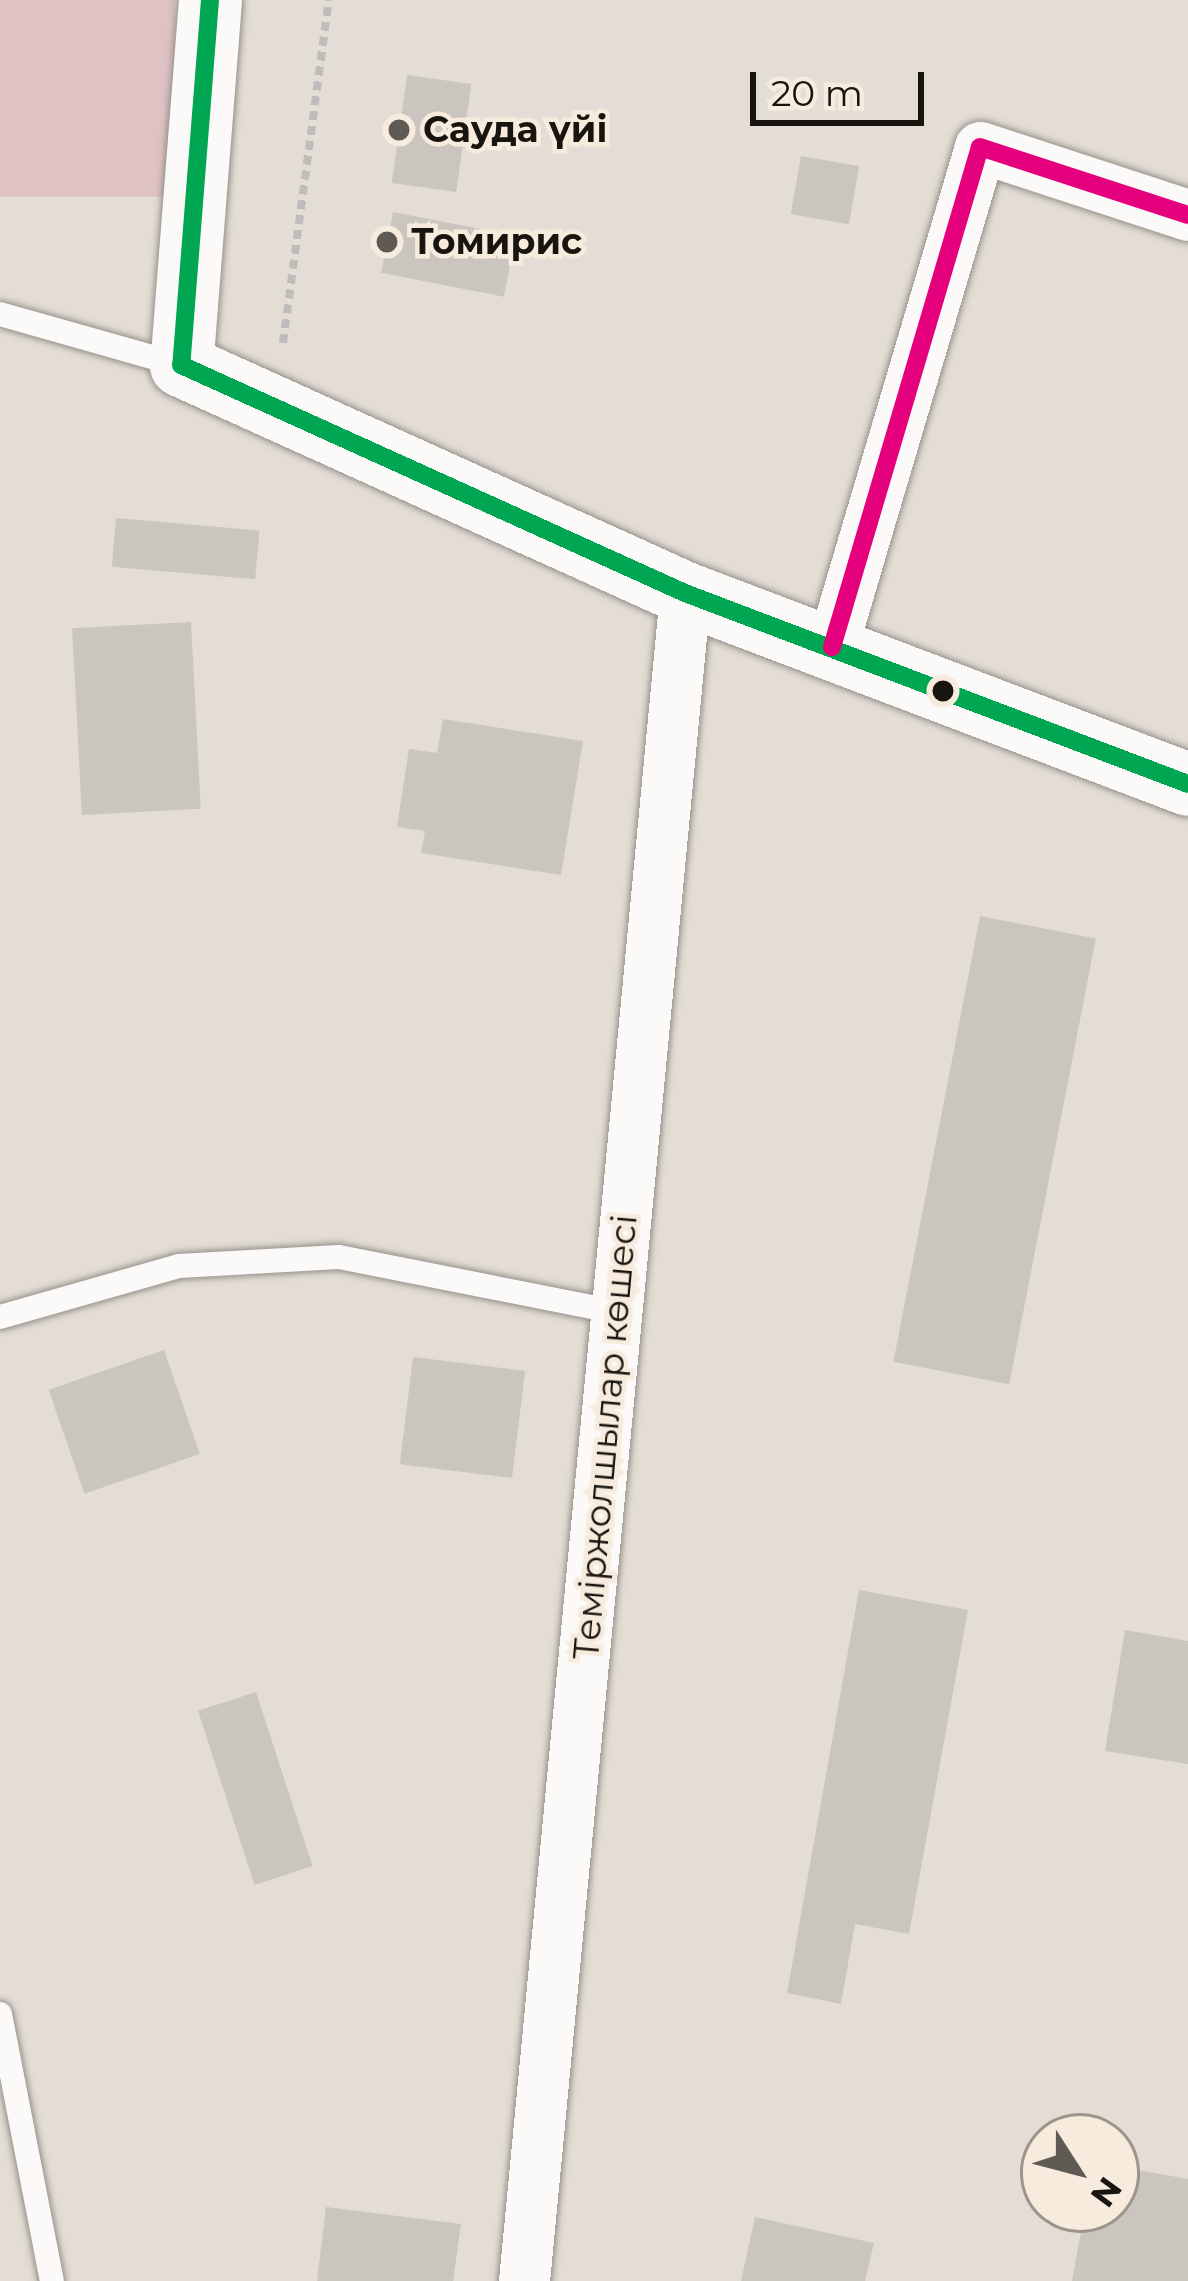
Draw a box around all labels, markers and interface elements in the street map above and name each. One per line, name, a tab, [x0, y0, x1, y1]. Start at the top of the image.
scale bar	[756, 48, 930, 122]
text: 20 m	[771, 71, 863, 115]
place label: Сауда үйі	[423, 108, 607, 152]
marker: Сауда үйі	[386, 117, 412, 143]
place label: Томирис	[411, 220, 582, 264]
marker: Томирис	[374, 229, 400, 255]
unlabelled marker	[932, 680, 954, 702]
street label: Теміржолшылар көшесі	[564, 1213, 646, 1661]
north arrow	[1020, 2113, 1140, 2233]
text: N	[1083, 2170, 1131, 2215]

